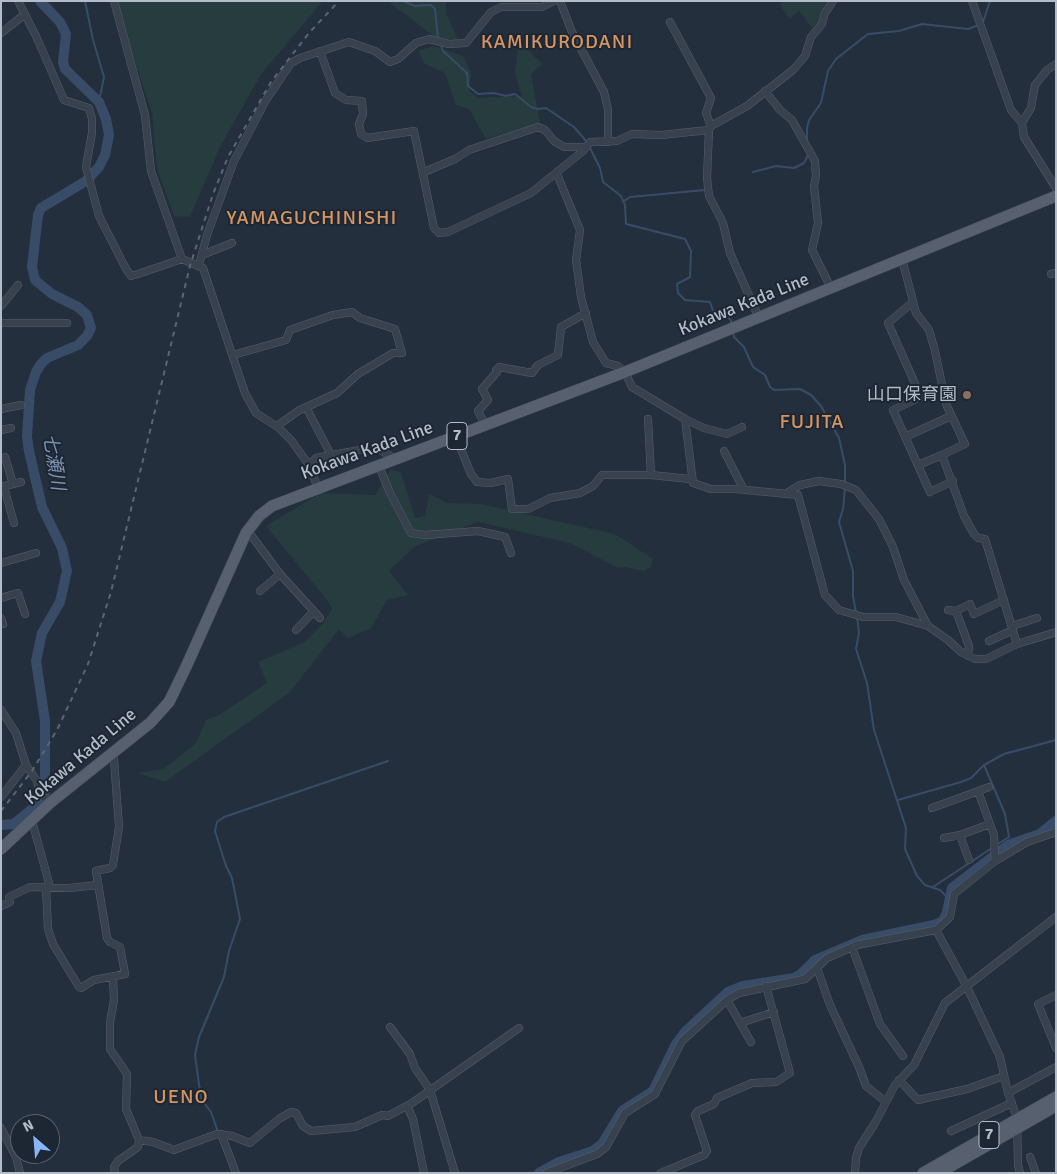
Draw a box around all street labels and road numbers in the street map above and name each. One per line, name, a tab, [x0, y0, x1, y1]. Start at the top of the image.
street label: Kokawa Kada Line	[676, 269, 812, 341]
street label: Kokawa Kada Line	[298, 417, 436, 485]
road number: 7	[447, 422, 467, 450]
street label: Kokawa Kada Line	[21, 704, 141, 810]
road number: 7	[979, 1122, 999, 1148]

